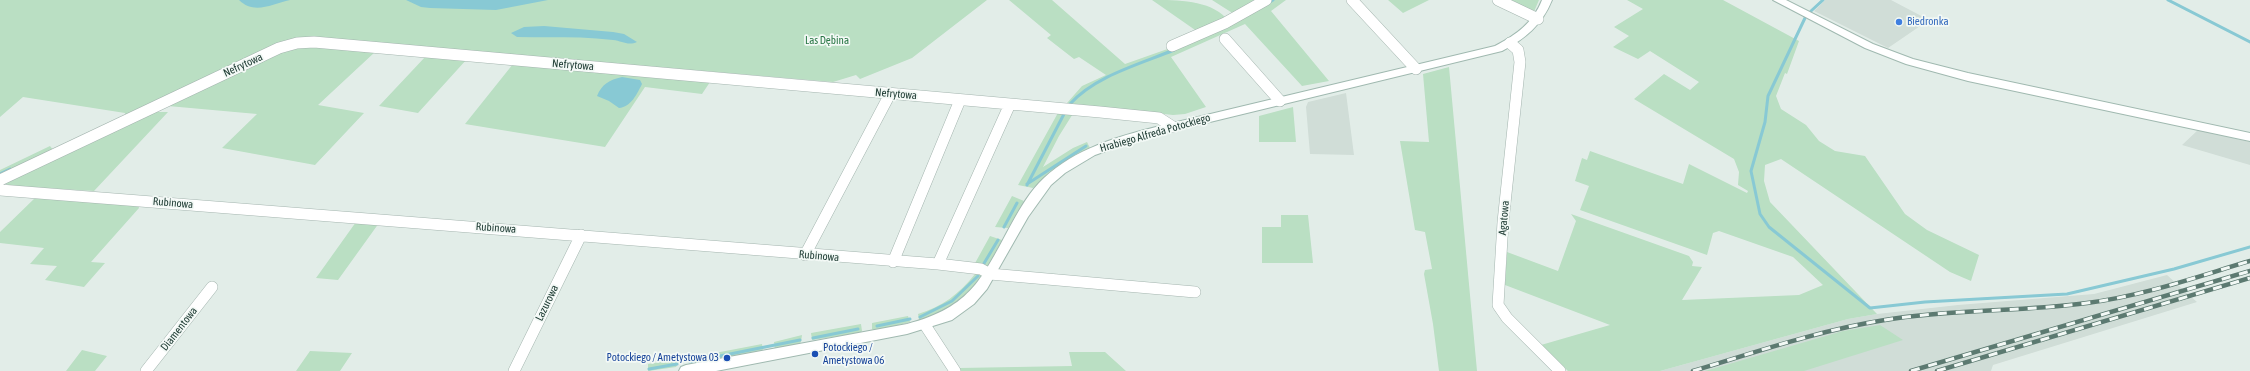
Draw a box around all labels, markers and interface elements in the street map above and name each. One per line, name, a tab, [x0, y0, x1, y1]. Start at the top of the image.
place label: Biedronka	[1907, 15, 1949, 29]
marker: Biedronka	[1894, 17, 1904, 27]
park label: Las Dębina	[805, 34, 849, 48]
street label: Nefrytowa	[221, 50, 265, 80]
street label: Nefrytowa	[552, 57, 594, 73]
street label: Nefrytowa	[875, 86, 917, 102]
street label: Hrabiego Alfreda Potockiego	[1098, 111, 1212, 155]
street label: Rubinowa	[152, 195, 194, 211]
street label: Agatowa	[1496, 200, 1512, 236]
street label: Rubinowa	[475, 220, 517, 236]
street label: Rubinowa	[798, 248, 840, 264]
street label: Lazurowa	[533, 283, 561, 323]
street label: Diamentowa	[158, 305, 200, 353]
place label: Potockiego / Ametystowa 06	[823, 341, 884, 367]
marker: Potockiego / Ametystowa 06	[810, 349, 820, 359]
place label: Potockiego / Ametystowa 03	[606, 351, 719, 365]
marker: Potockiego / Ametystowa 03	[722, 353, 732, 363]

